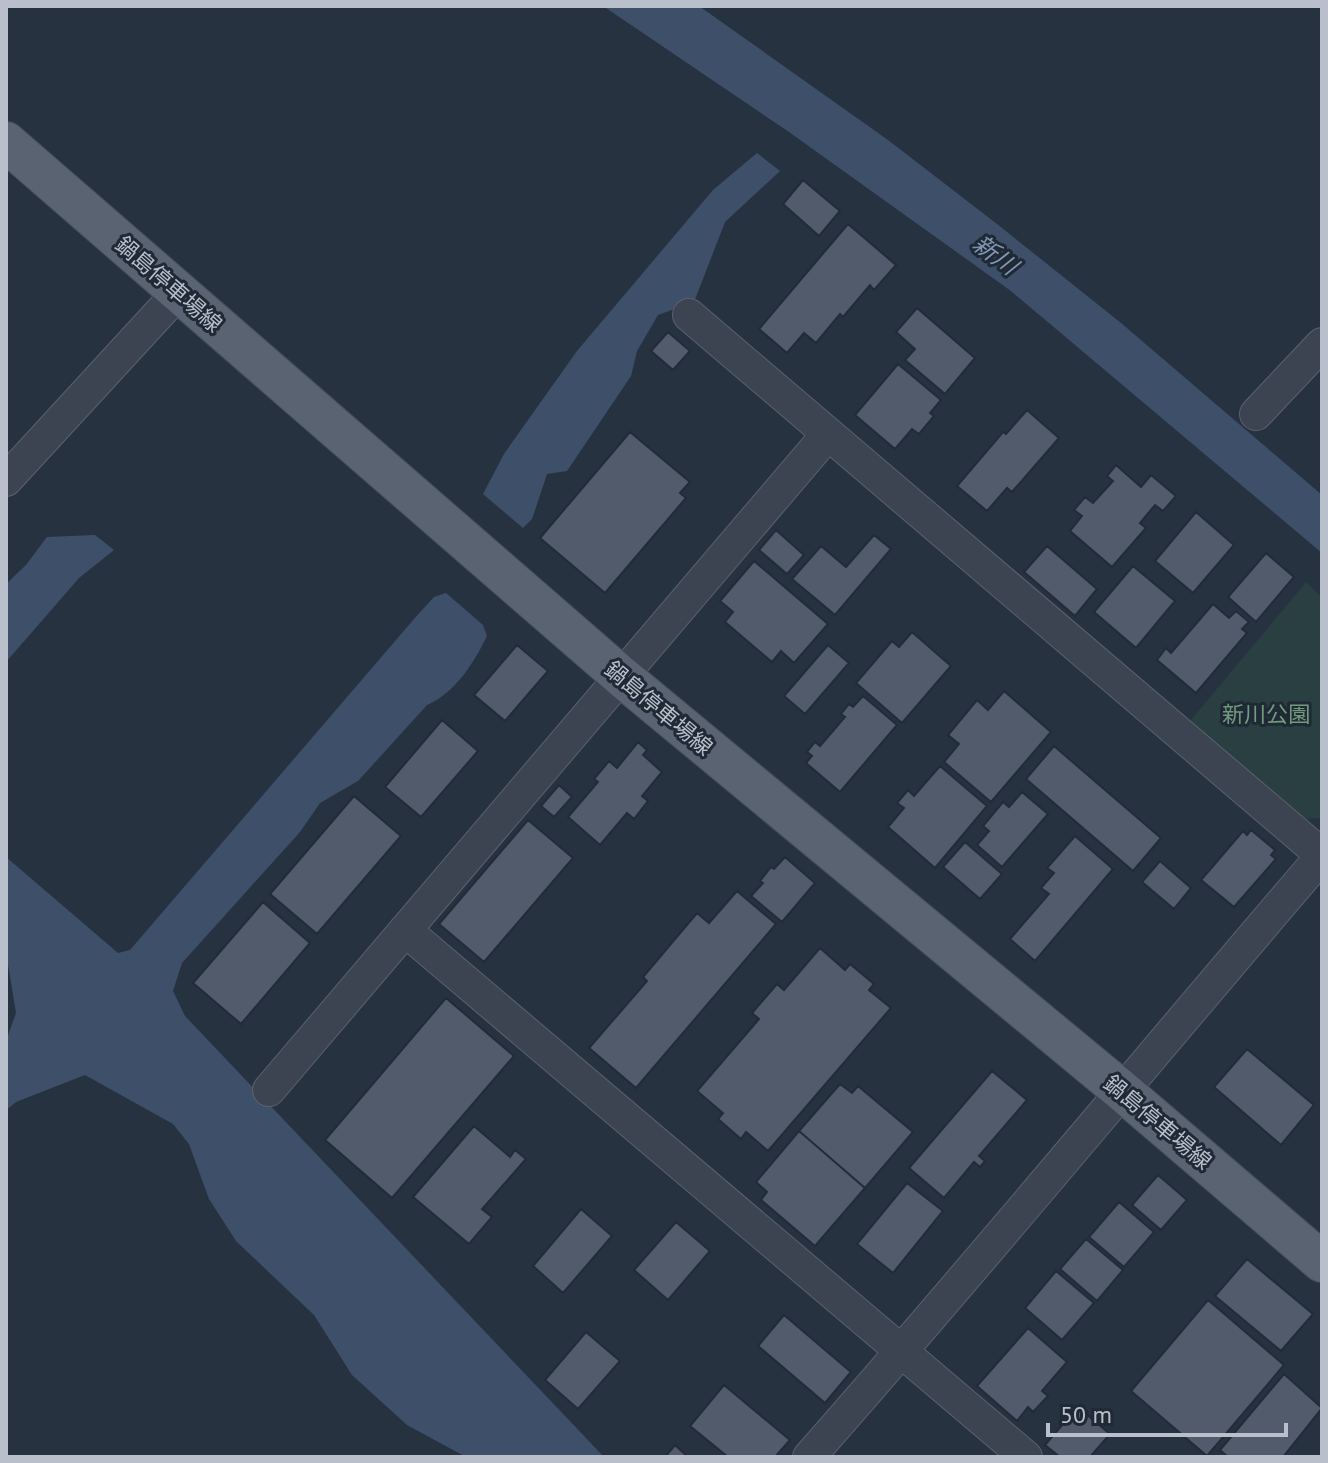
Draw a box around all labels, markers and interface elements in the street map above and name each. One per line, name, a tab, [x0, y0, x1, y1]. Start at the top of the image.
water label: 新川	[967, 228, 1026, 283]
street label: 鍋島停車場線	[110, 230, 228, 338]
street label: 鍋島停車場線	[599, 655, 719, 761]
park label: 新川公園	[1222, 700, 1310, 728]
street label: 鍋島停車場線	[1098, 1069, 1218, 1175]
scale bar	[1048, 1387, 1286, 1437]
text: 50 m	[1060, 1399, 1112, 1430]

